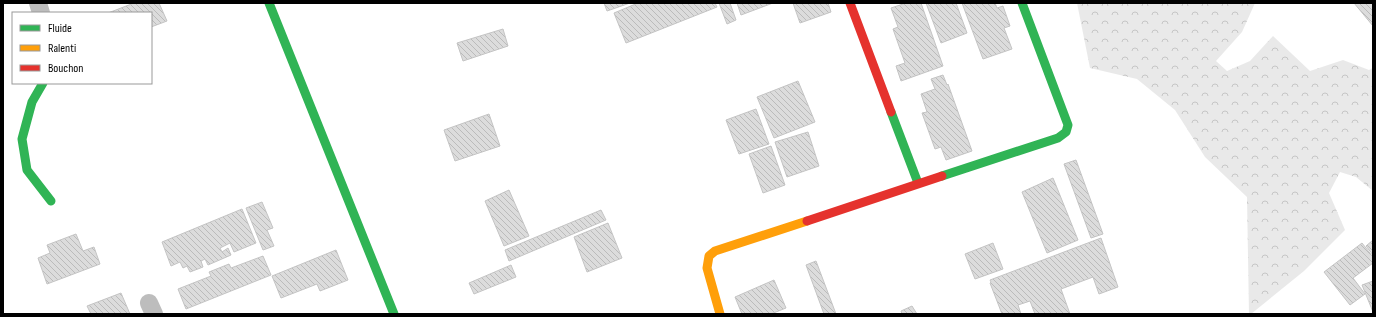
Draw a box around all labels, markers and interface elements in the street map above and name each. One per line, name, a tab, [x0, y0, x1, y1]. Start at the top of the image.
legend	[12, 12, 152, 84]
text: Fluide	[48, 21, 72, 36]
text: Ralenti	[48, 41, 76, 56]
text: Bouchon	[48, 61, 83, 76]

